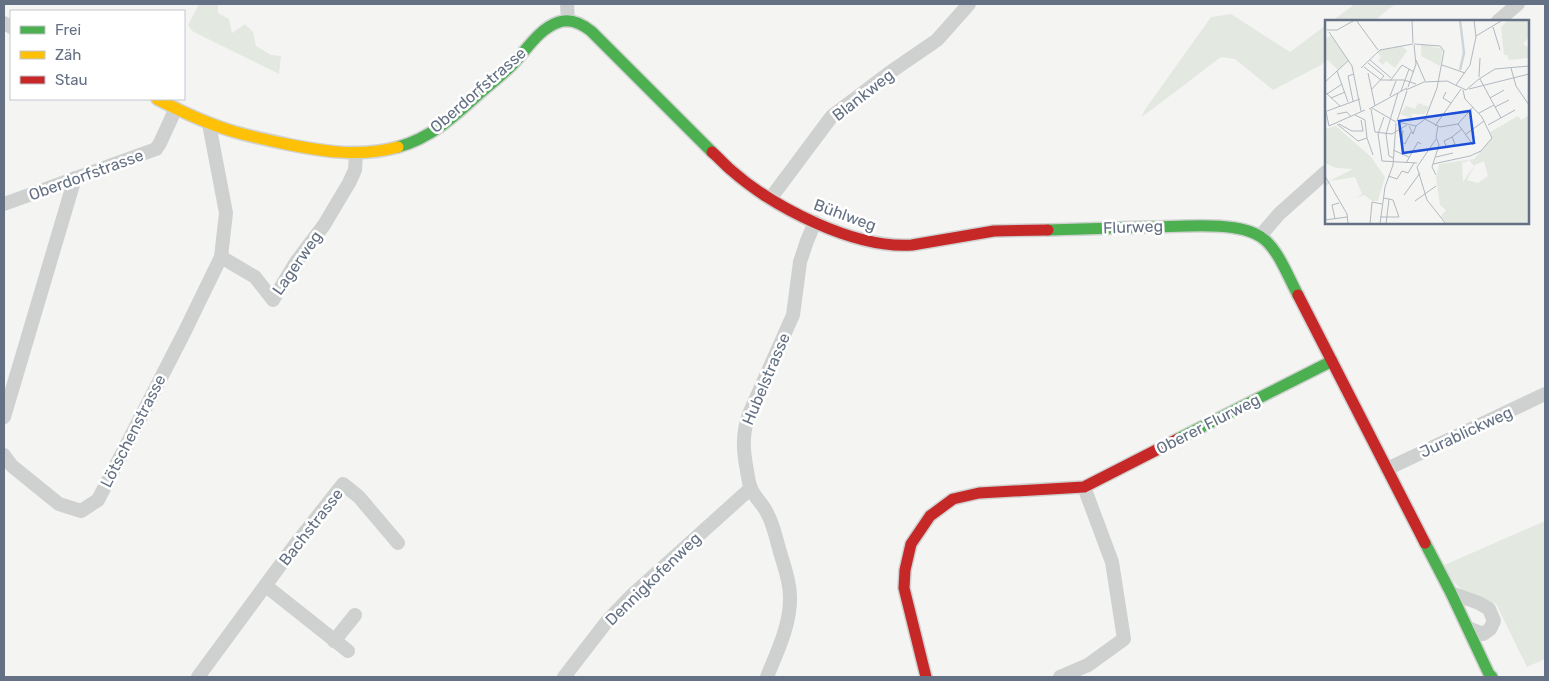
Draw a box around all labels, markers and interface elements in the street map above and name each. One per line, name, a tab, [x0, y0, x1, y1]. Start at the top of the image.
legend	[10, 10, 185, 100]
inset map	[1325, 20, 1529, 224]
text: Frei	[55, 21, 81, 39]
street label: Oberdorfstrasse	[426, 43, 530, 137]
text: Zäh	[55, 46, 81, 64]
street label: Blankweg	[829, 65, 897, 125]
text: Stau	[55, 71, 88, 89]
street label: Oberdorfstrasse	[26, 145, 146, 205]
street label: Bühlweg	[811, 195, 879, 235]
street label: Flurweg	[1103, 216, 1163, 238]
street label: Lagerweg	[268, 227, 326, 299]
street label: Hubelstrasse	[738, 330, 794, 428]
street label: Lötschenstrasse	[96, 371, 170, 491]
street label: Oberer Flurweg	[1153, 390, 1263, 458]
street label: Jurablickweg	[1417, 402, 1515, 462]
street label: Bachstrasse	[275, 485, 347, 569]
street label: Dennigkofenweg	[601, 529, 705, 629]

